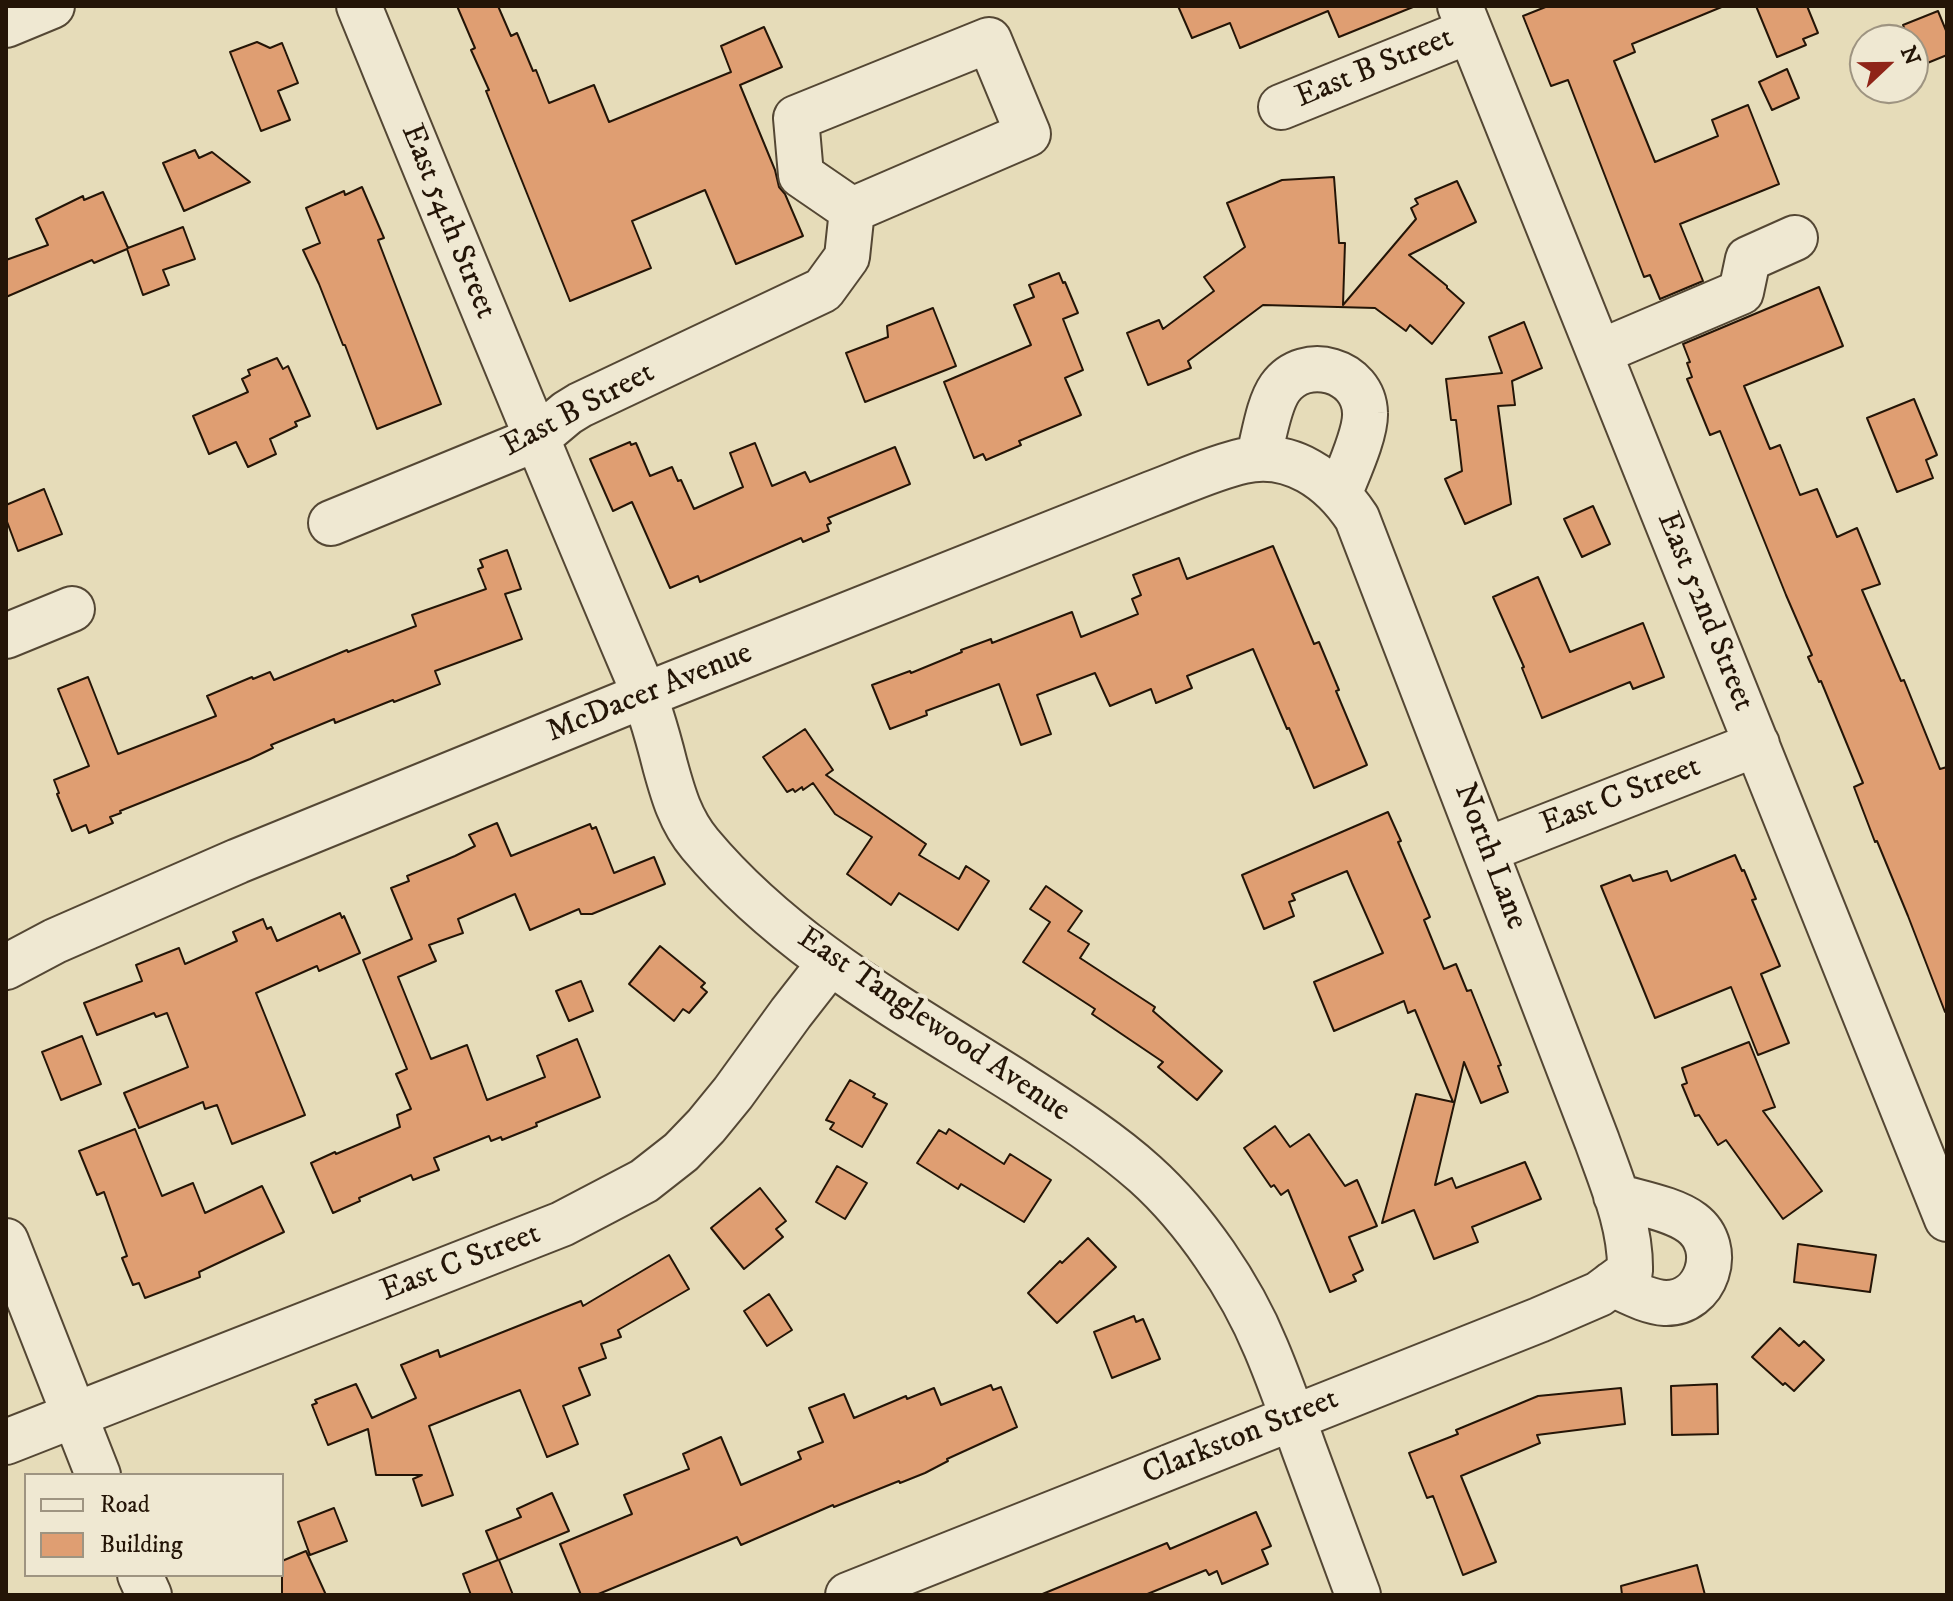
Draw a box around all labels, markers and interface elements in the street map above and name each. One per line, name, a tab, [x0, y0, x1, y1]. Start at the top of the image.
street label: East B Street	[1290, 20, 1460, 118]
north arrow	[1849, 24, 1929, 104]
text: N	[1894, 42, 1926, 69]
street label: East 54th Street	[391, 119, 503, 325]
street label: East B Street	[496, 355, 662, 467]
street label: East 52nd Street	[1647, 507, 1761, 717]
street label: McDacer Avenue	[542, 635, 758, 753]
street label: East C Street	[1536, 749, 1706, 845]
street label: North Lane	[1444, 779, 1534, 935]
street label: East Tanglewood Avenue	[789, 920, 1077, 1132]
street label: East C Street	[376, 1216, 546, 1312]
street label: Clarkston Street	[1137, 1381, 1345, 1495]
legend	[24, 1473, 284, 1577]
text: Road	[100, 1490, 150, 1520]
text: Building	[100, 1530, 183, 1560]

